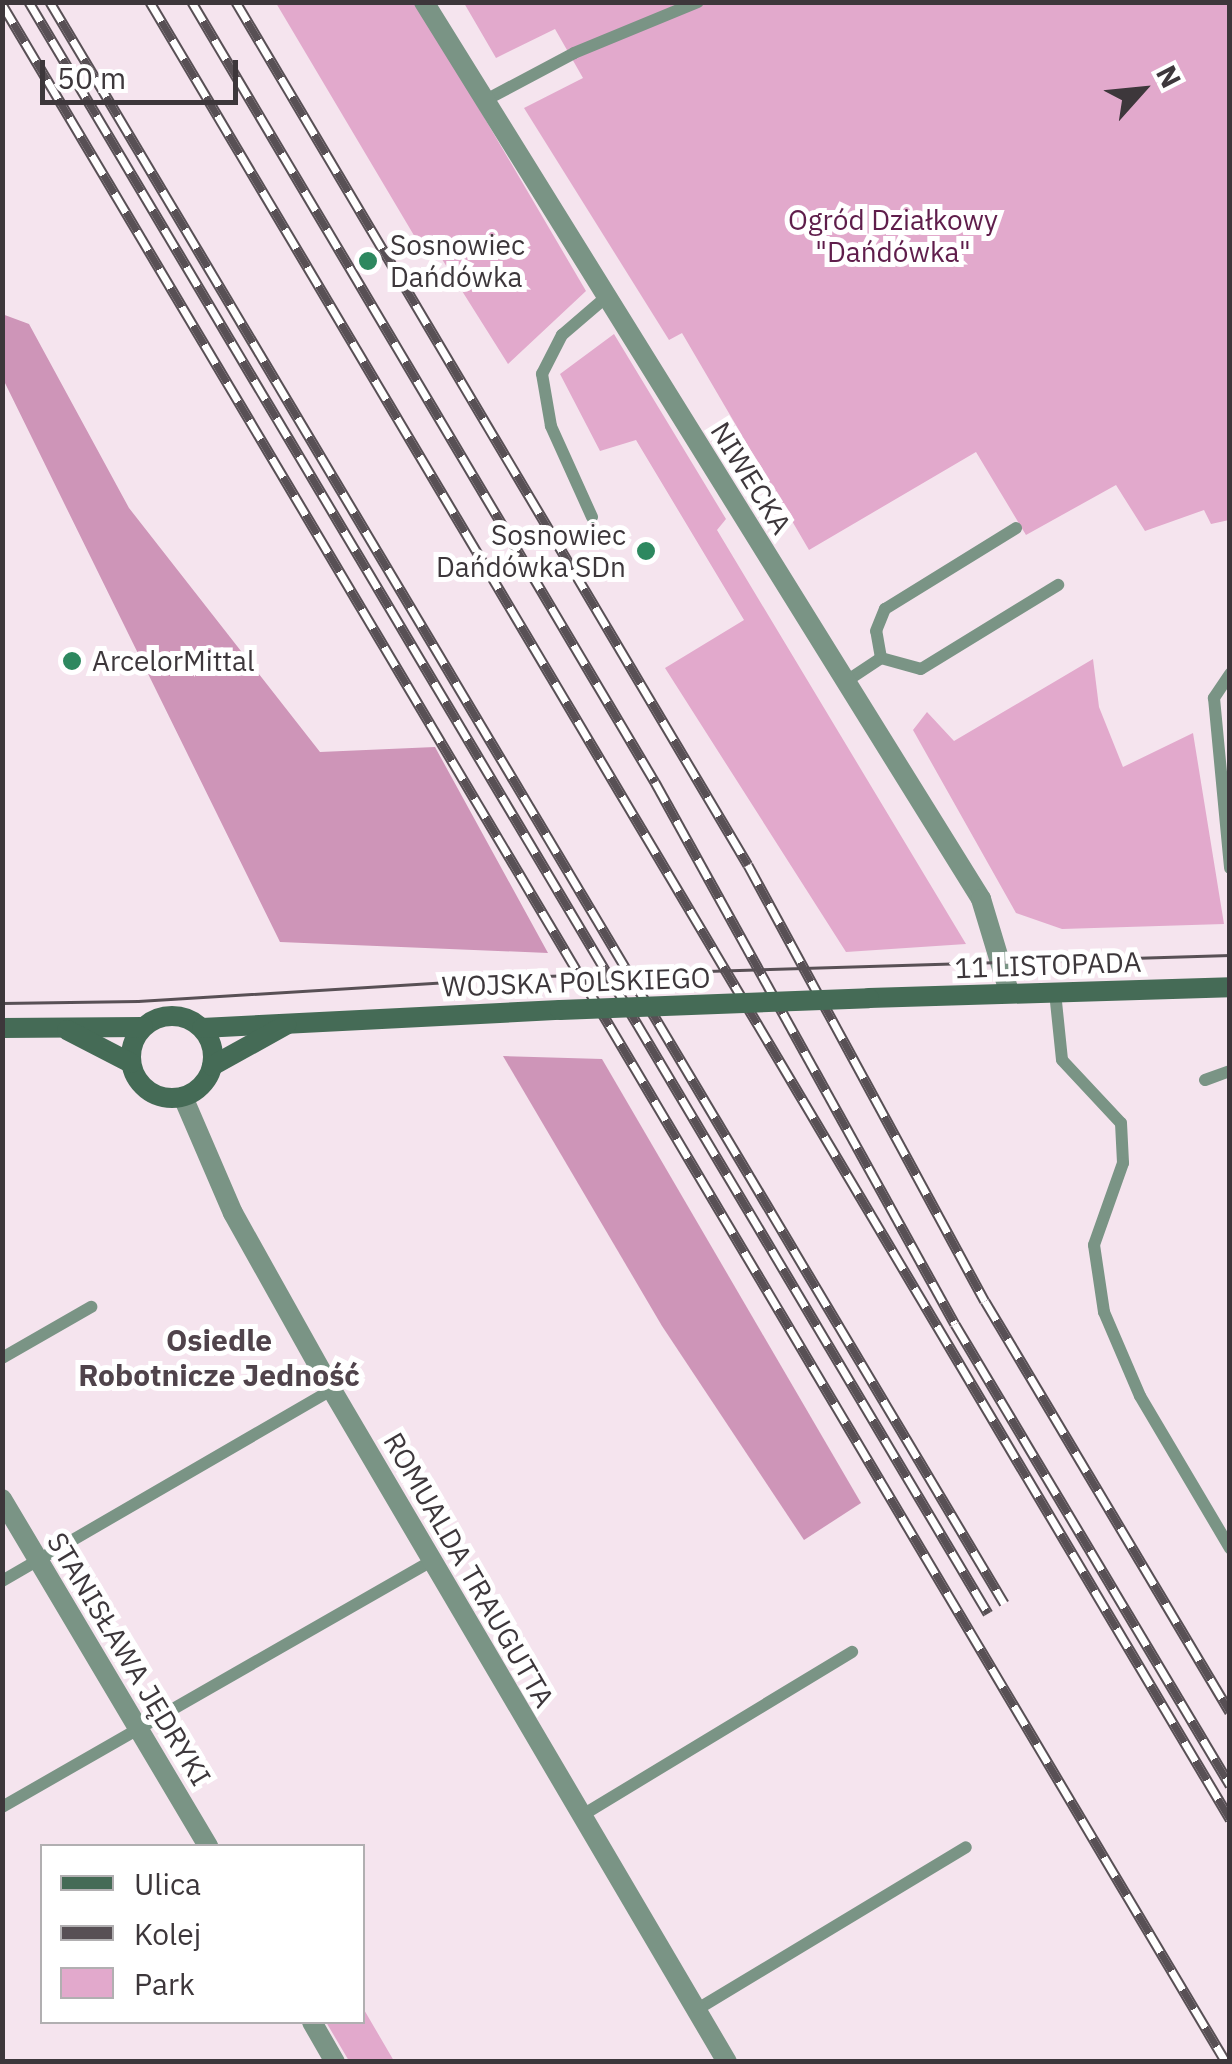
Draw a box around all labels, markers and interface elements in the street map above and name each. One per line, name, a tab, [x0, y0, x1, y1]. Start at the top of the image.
scale bar	[45, 40, 242, 102]
north arrow	[1092, 40, 1192, 140]
text: 50 m	[57, 58, 126, 97]
text: N	[1148, 59, 1190, 94]
park label: Ogród Działkowy "Dańdówka"	[788, 203, 998, 269]
place label: Sosnowiec Dańdówka	[390, 228, 525, 294]
marker: Sosnowiec Dańdówka	[355, 248, 381, 274]
street label: NIWECKA	[704, 416, 798, 540]
place label: Sosnowiec Dańdówka SDn	[436, 518, 626, 584]
marker: Sosnowiec Dańdówka SDn	[635, 540, 657, 562]
place label: ArcelorMittal	[92, 644, 255, 678]
marker: ArcelorMittal	[61, 650, 83, 672]
street label: 11 LISTOPADA	[954, 945, 1142, 985]
street label: WOJSKA POLSKIEGO	[441, 961, 711, 1003]
district label: Osiedle Robotnicze Jedność	[78, 1322, 360, 1392]
street label: ROMUALDA TRAUGUTTA	[377, 1427, 561, 1713]
street label: STANISŁAWA JĘDRYKI	[40, 1526, 218, 1792]
legend	[40, 1844, 365, 2024]
text: Ulica	[134, 1864, 201, 1903]
text: Kolej	[134, 1914, 201, 1953]
text: Park	[134, 1964, 195, 2003]

